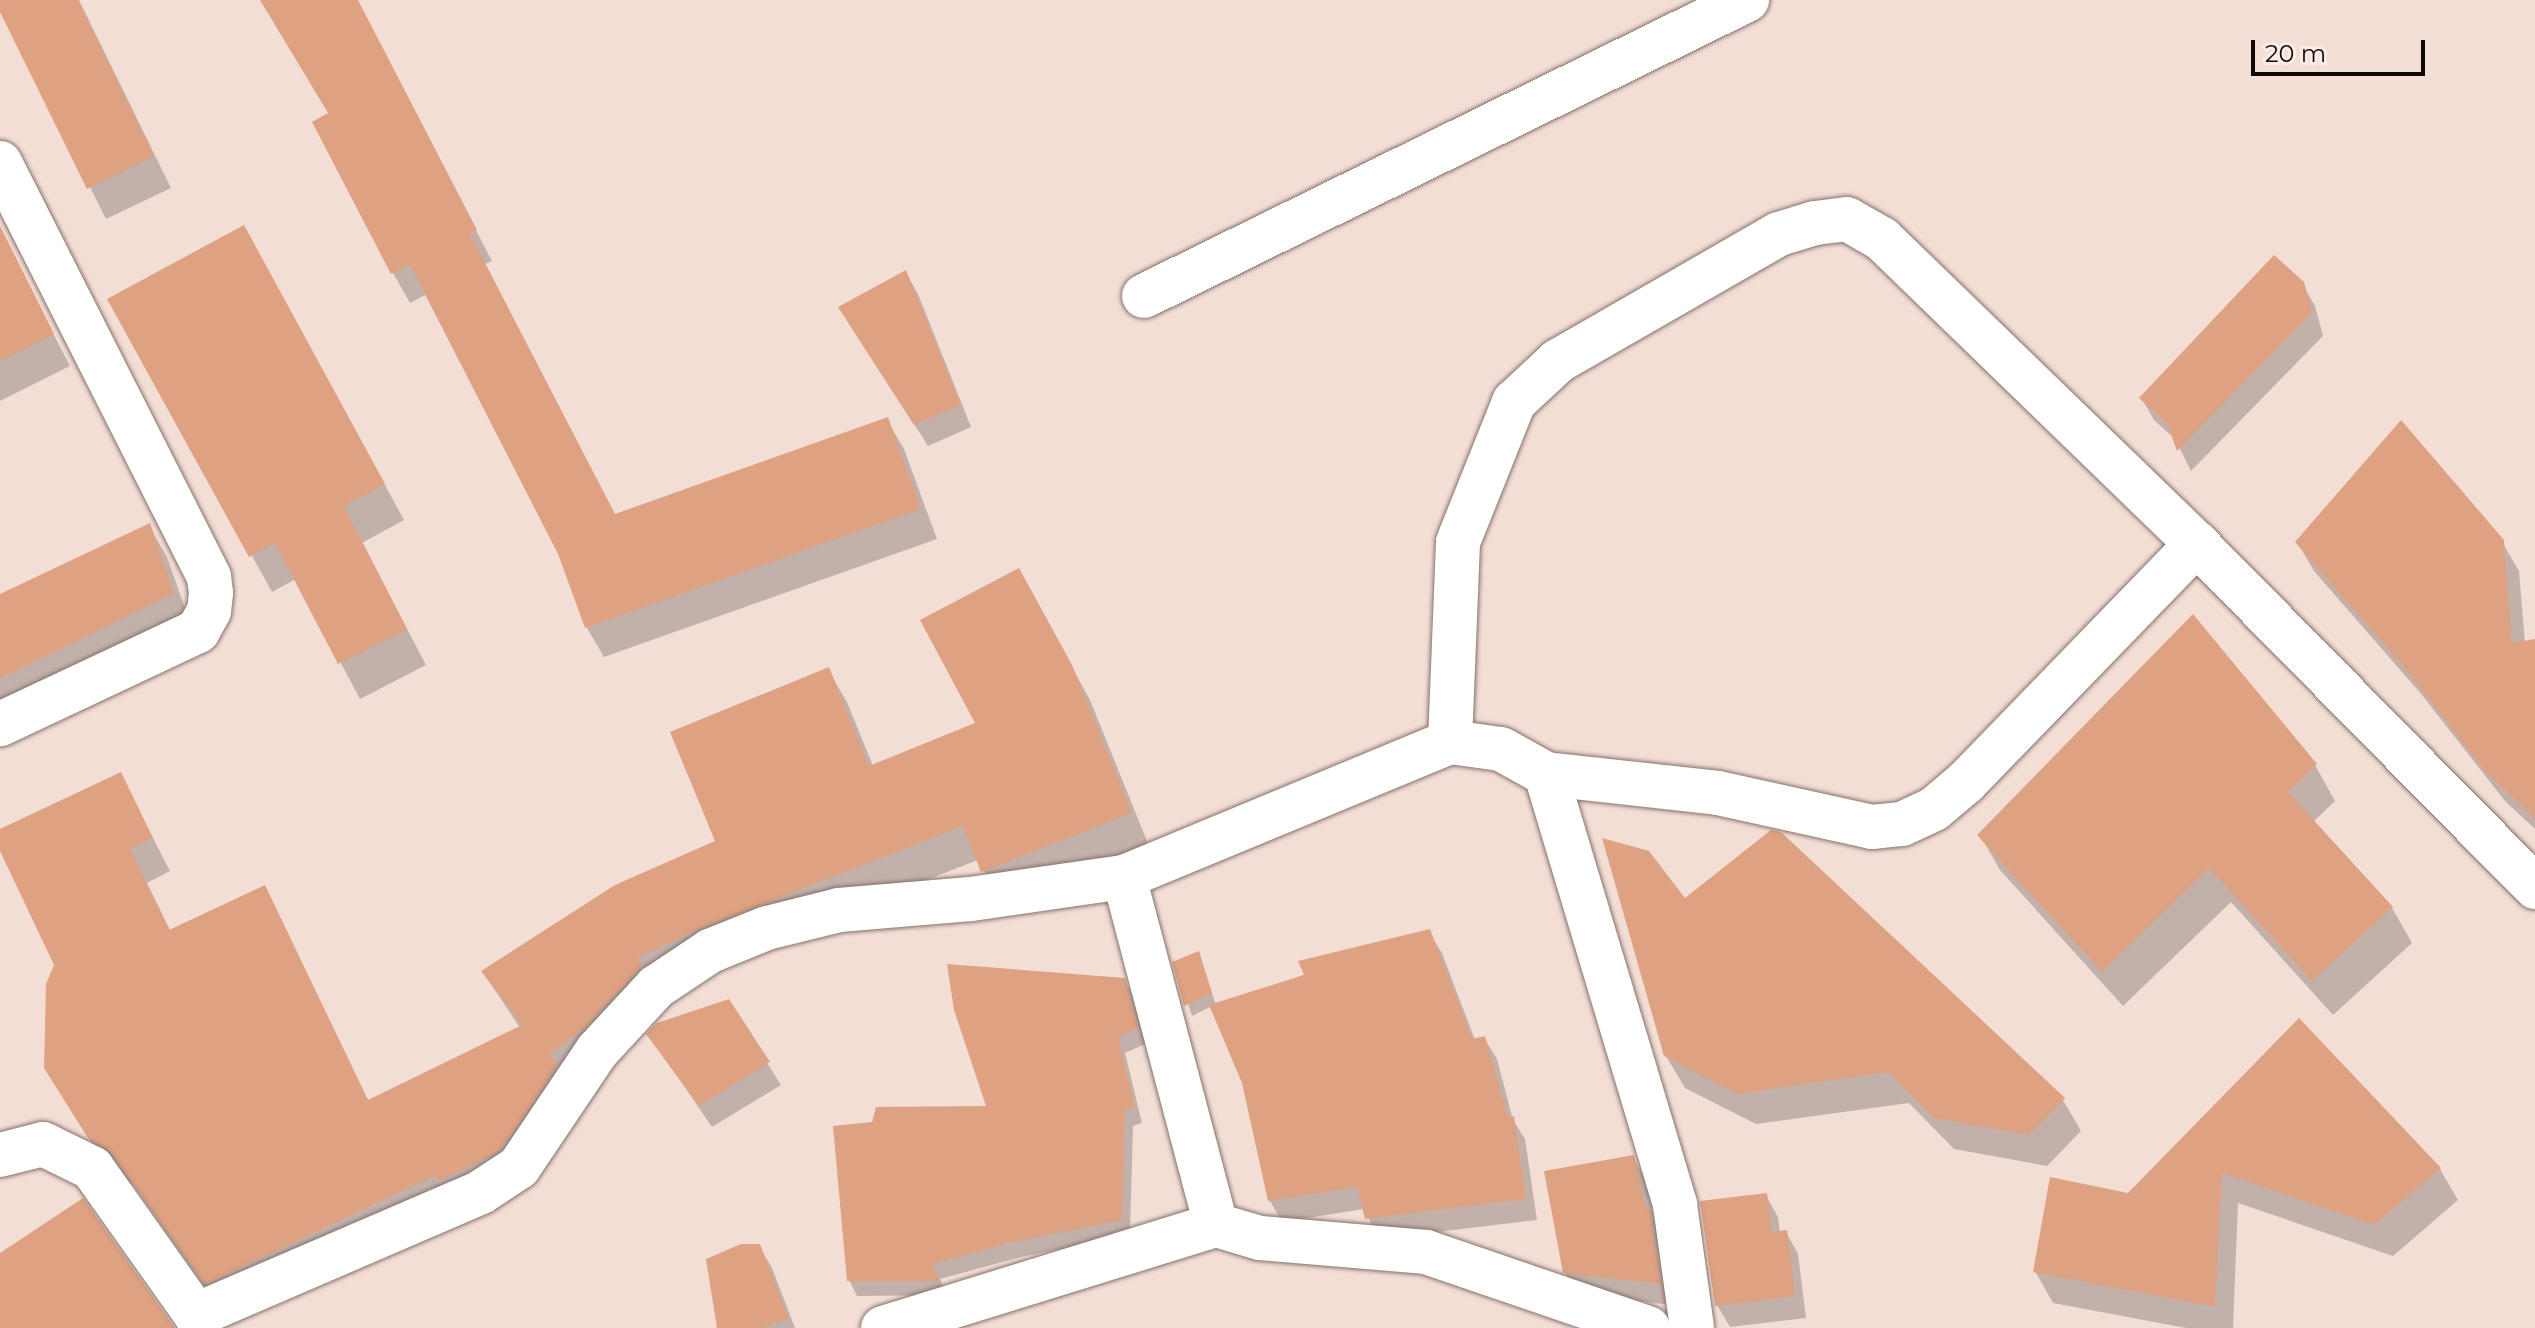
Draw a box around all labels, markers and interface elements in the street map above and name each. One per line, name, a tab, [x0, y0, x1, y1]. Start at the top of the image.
scale bar	[2255, 24, 2429, 74]
text: 20 m	[2265, 39, 2326, 68]

